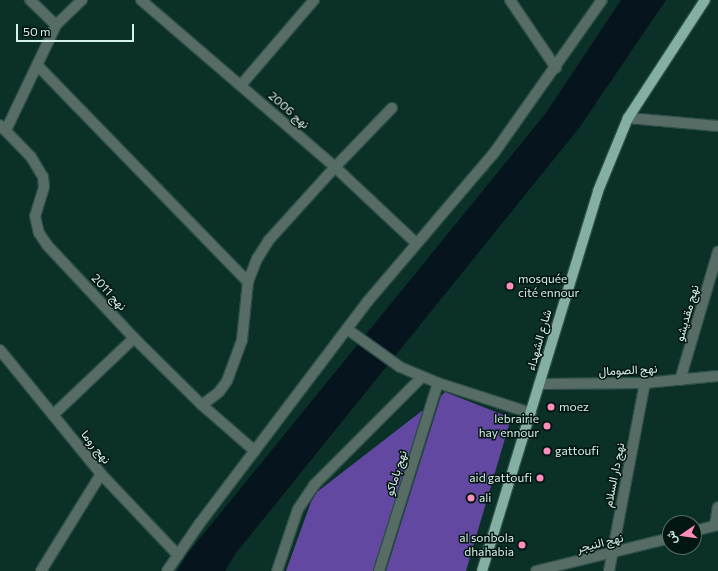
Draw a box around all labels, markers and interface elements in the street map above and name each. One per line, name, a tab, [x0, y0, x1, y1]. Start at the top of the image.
scale bar	[18, 16, 136, 42]
text: 50 m	[23, 24, 51, 38]
street label: نهج 2006	[266, 88, 312, 132]
street label: نهج 2011	[89, 271, 129, 313]
place label: mosquée cité ennour	[518, 272, 579, 300]
marker: mosquée cité ennour	[505, 281, 515, 291]
street label: نهج مقديشو	[672, 283, 702, 343]
street label: شارع الشهداء	[523, 308, 555, 372]
street label: نهج الصومال	[598, 361, 658, 379]
place label: moez	[559, 400, 589, 414]
marker: moez	[546, 402, 556, 412]
place label: lebrairie hay ennour	[479, 412, 539, 440]
marker: lebrairie hay ennour	[542, 421, 552, 431]
street label: نهج روما	[78, 427, 114, 467]
street label: نهج دار السلام	[601, 441, 627, 509]
place label: gattoufi	[555, 444, 599, 458]
marker: gattoufi	[542, 446, 552, 456]
street label: نهج باماكو	[382, 449, 410, 497]
place label: aid gattoufi	[469, 471, 532, 485]
marker: aid gattoufi	[535, 473, 545, 483]
place label: ali	[479, 491, 491, 505]
marker: ali	[466, 493, 476, 503]
north arrow	[662, 515, 702, 555]
street label: نهج النيجر	[575, 530, 625, 556]
text: ش	[663, 530, 679, 545]
place label: al sonbola dhahabia	[459, 531, 514, 559]
marker: al sonbola dhahabia	[517, 540, 527, 550]

